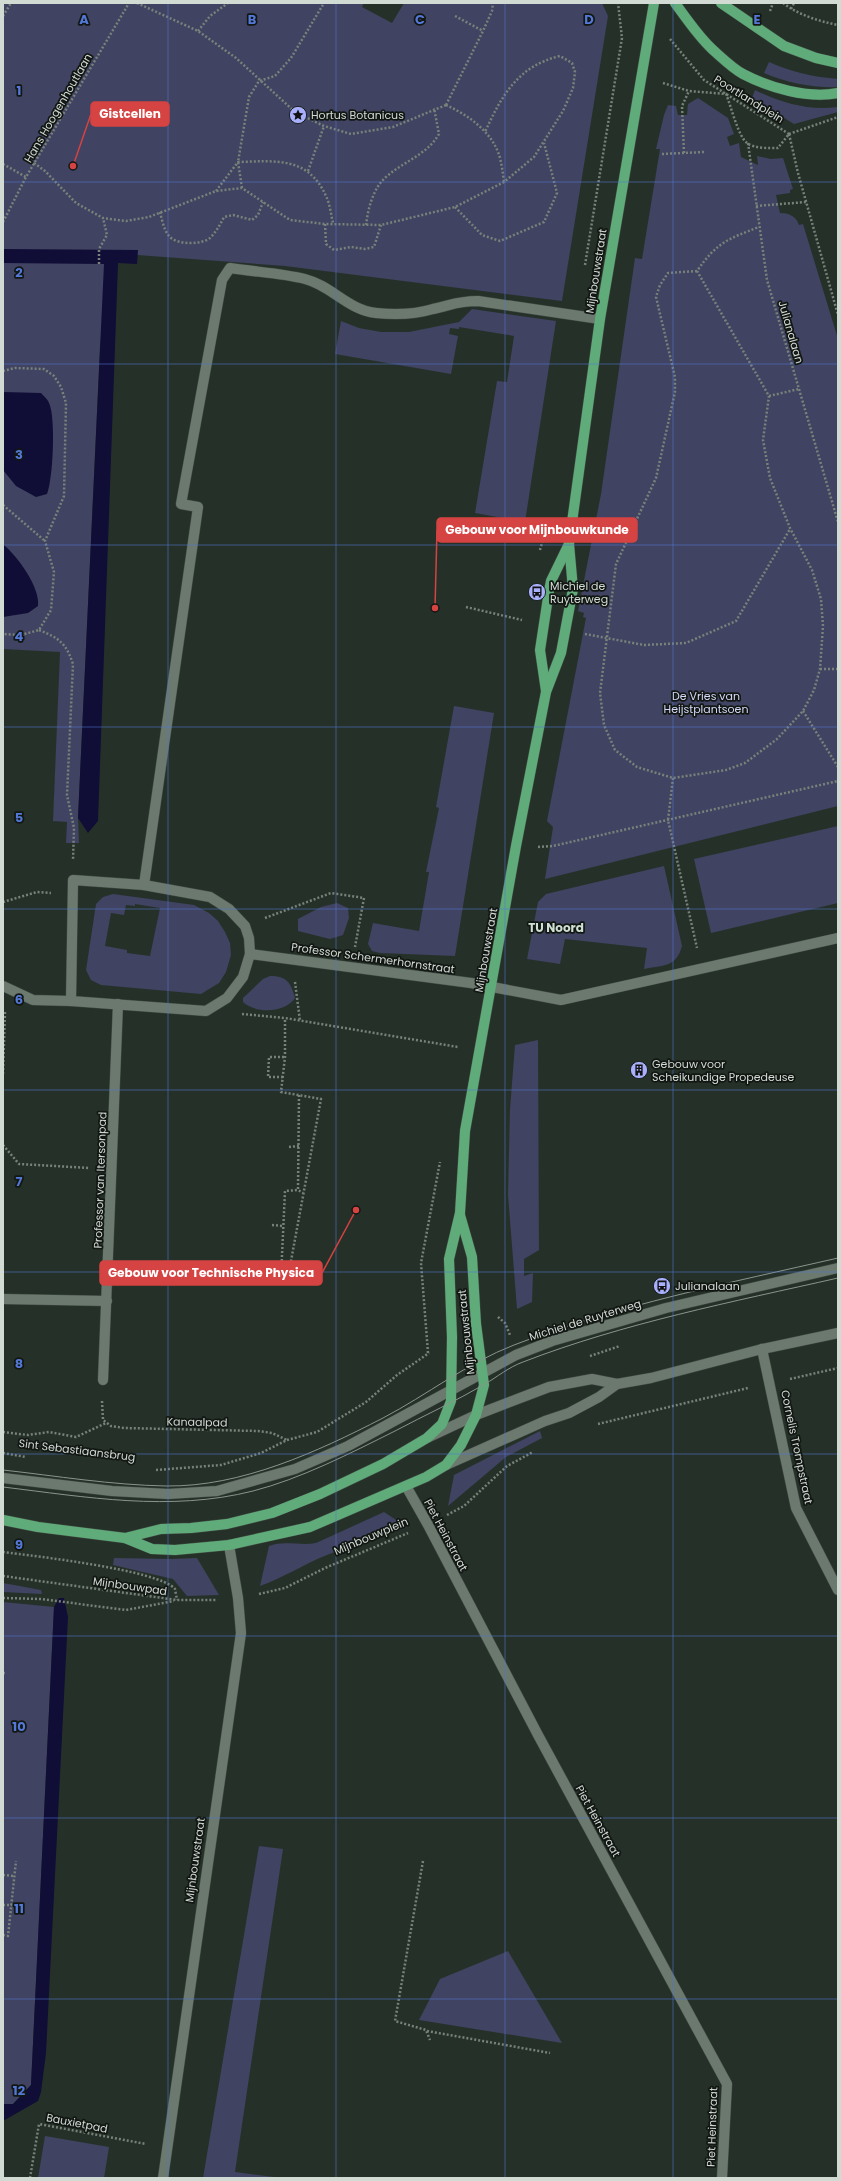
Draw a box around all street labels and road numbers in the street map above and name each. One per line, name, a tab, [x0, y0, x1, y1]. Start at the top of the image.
street label: Hans Hoogenhoutlaan	[20, 51, 96, 165]
street label: Poortlandplein	[711, 71, 787, 127]
street label: Mijnbouwstraat	[581, 228, 611, 314]
street label: Julianalaan	[774, 299, 808, 365]
street label: Mijnbouwstraat	[471, 907, 501, 993]
street label: Professor Schermerhornstraat	[290, 939, 456, 977]
street label: Professor van Itersonpad	[90, 1111, 110, 1249]
street label: Mijnbouwstraat	[454, 1289, 478, 1375]
street label: Michiel de Ruyterweg	[527, 1295, 643, 1345]
street label: Cornelis Trompstraat	[777, 1389, 817, 1505]
street label: Kanaalpad	[166, 1413, 228, 1431]
street label: Sint Sebastiaansbrug	[18, 1435, 136, 1465]
street label: Piet Heinstraat	[420, 1496, 472, 1574]
street label: Mijnbouwplein	[331, 1513, 411, 1559]
street label: Mijnbouwpad	[92, 1573, 168, 1599]
street label: Piet Heinstraat	[572, 1782, 624, 1860]
street label: Mijnbouwstraat	[181, 1817, 209, 1903]
street label: Piet Heinstraat	[703, 2087, 721, 2167]
street label: Bauxietpad	[45, 2109, 109, 2137]

